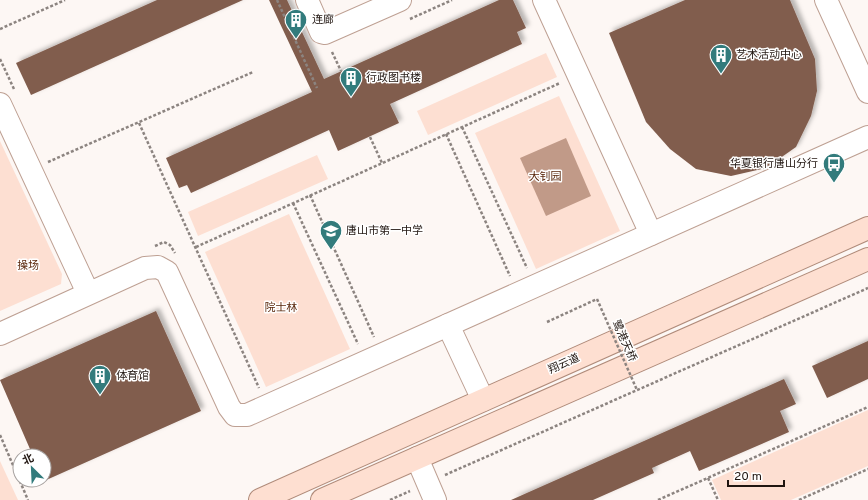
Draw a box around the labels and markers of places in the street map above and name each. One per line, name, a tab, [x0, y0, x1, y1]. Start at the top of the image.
building icon: 连廊	[283, 7, 309, 40]
place label: 连廊	[312, 13, 334, 27]
building icon: 艺术活动中心	[708, 42, 734, 75]
place label: 艺术活动中心	[736, 48, 802, 62]
building icon: 行政图书楼	[338, 65, 364, 98]
place label: 行政图书楼	[366, 71, 421, 85]
bus stop icon: 华夏银行唐山分行	[821, 151, 847, 184]
place label: 华夏银行唐山分行	[730, 157, 818, 171]
school or university icon: 唐山市第一中学	[318, 218, 344, 251]
place label: 唐山市第一中学	[346, 224, 423, 238]
building icon: 体育馆	[87, 363, 113, 396]
place label: 体育馆	[116, 369, 149, 383]

